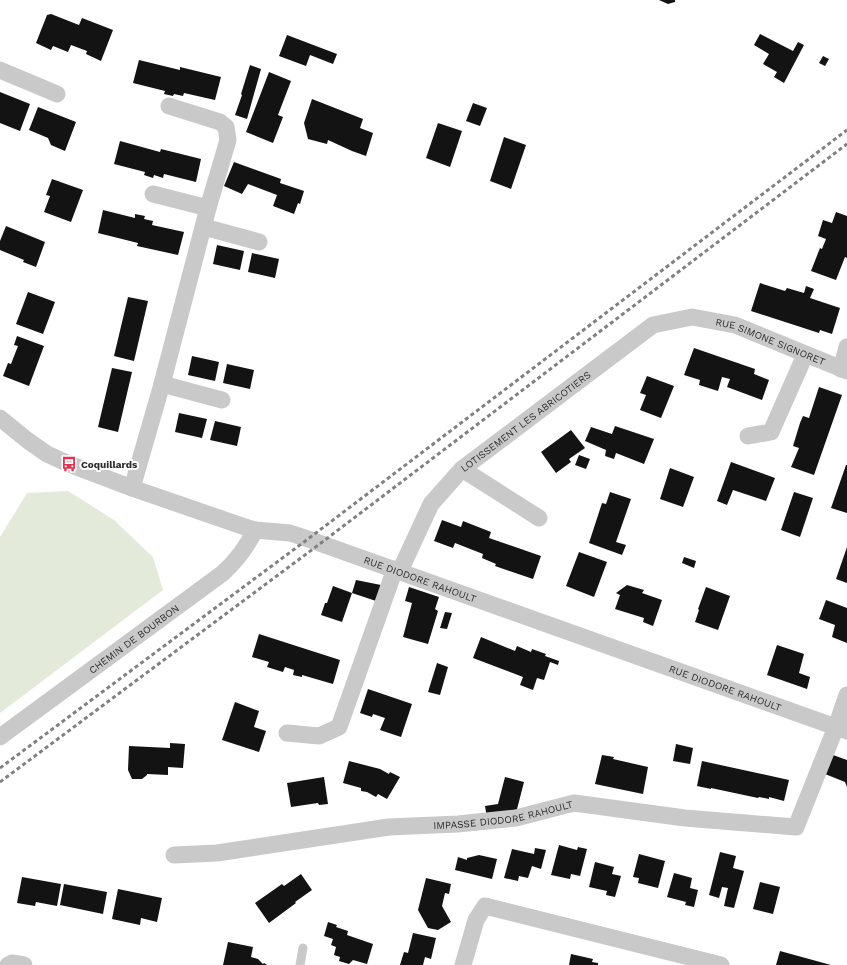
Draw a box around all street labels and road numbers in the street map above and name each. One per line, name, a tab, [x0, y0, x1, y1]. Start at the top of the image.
street label: RUE SIMONE SIGNORET	[715, 316, 827, 367]
street label: LOTISSEMENT LES ABRICOTIERS	[459, 369, 593, 474]
street label: RUE DIODORE RAHOULT	[362, 554, 478, 604]
street label: CHEMIN DE BOURBON	[87, 602, 181, 676]
street label: RUE DIODORE RAHOULT	[668, 663, 783, 713]
street label: IMPASSE DIODORE RAHOULT	[433, 799, 574, 831]

